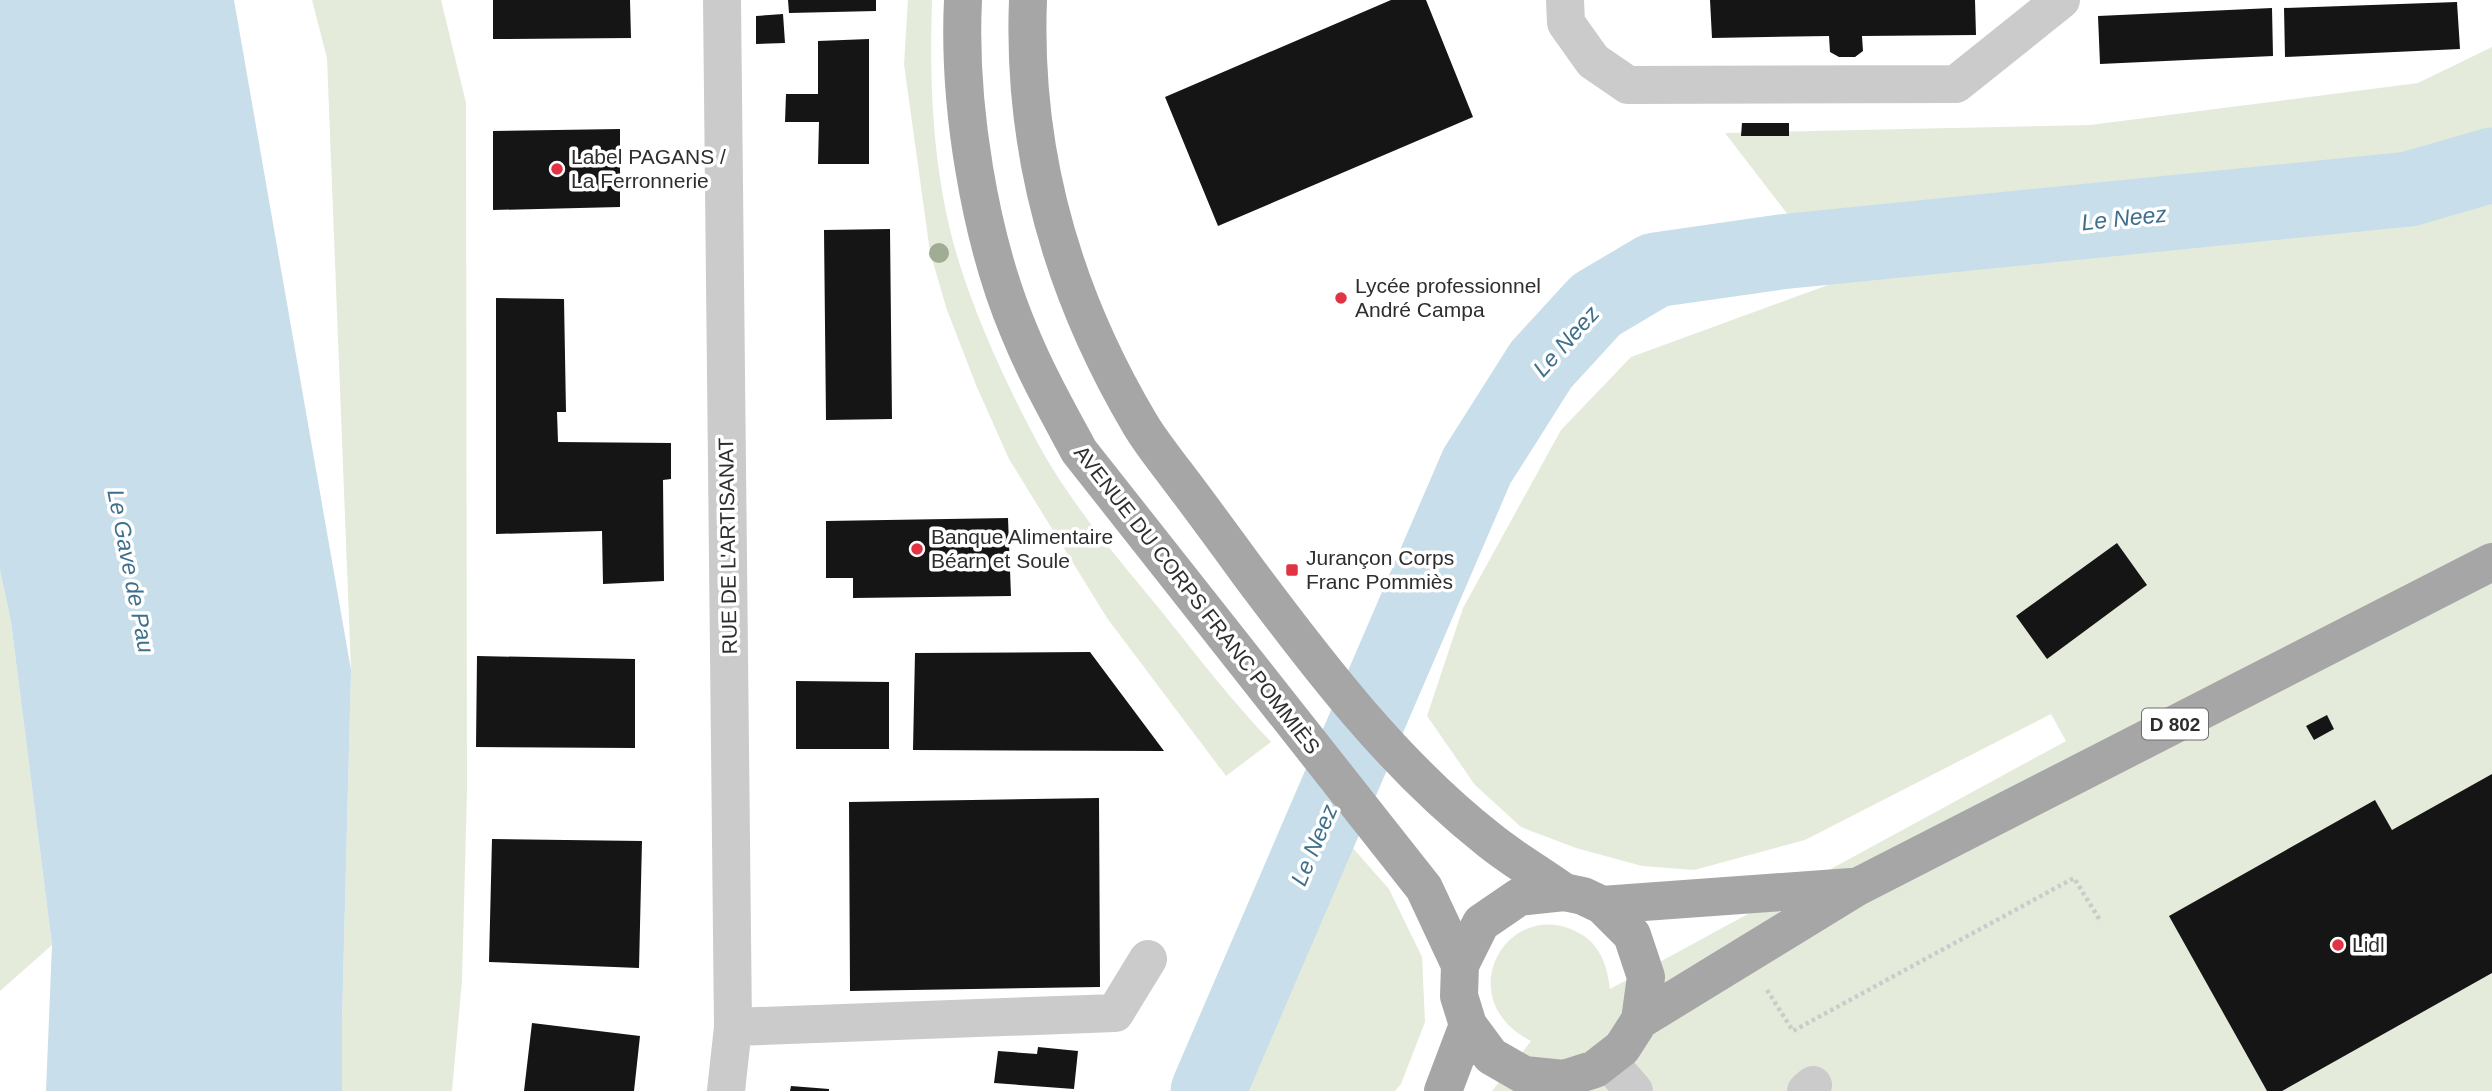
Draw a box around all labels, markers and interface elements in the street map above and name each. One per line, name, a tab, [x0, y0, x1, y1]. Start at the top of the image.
place label: Label PAGANS / La Ferronnerie	[571, 145, 726, 192]
marker: Label PAGANS / La Ferronnerie	[549, 161, 565, 177]
water label: Le Neez	[2080, 201, 2168, 235]
place label: Lycée professionnel André Campa	[1355, 274, 1541, 321]
marker: Lycée professionnel André Campa	[1333, 290, 1349, 306]
water label: Le Neez	[1528, 300, 1605, 382]
street label: RUE DE L'ARTISANAT	[714, 437, 741, 655]
street label: AVENUE DU CORPS FRANC POMMIÈS	[1070, 441, 1325, 758]
water label: Le Gave de Pau	[102, 487, 160, 655]
place label: Banque Alimentaire Béarn et Soule	[931, 525, 1113, 572]
marker: Banque Alimentaire Béarn et Soule	[909, 541, 925, 557]
place label: Jurançon Corps Franc Pommiès	[1306, 546, 1454, 593]
marker: Jurançon Corps Franc Pommiès	[1284, 562, 1300, 578]
road number: D 802	[2142, 708, 2208, 740]
water label: Le Neez	[1285, 800, 1343, 890]
place label: Lidl	[2352, 933, 2385, 956]
marker: Lidl	[2330, 937, 2346, 953]

